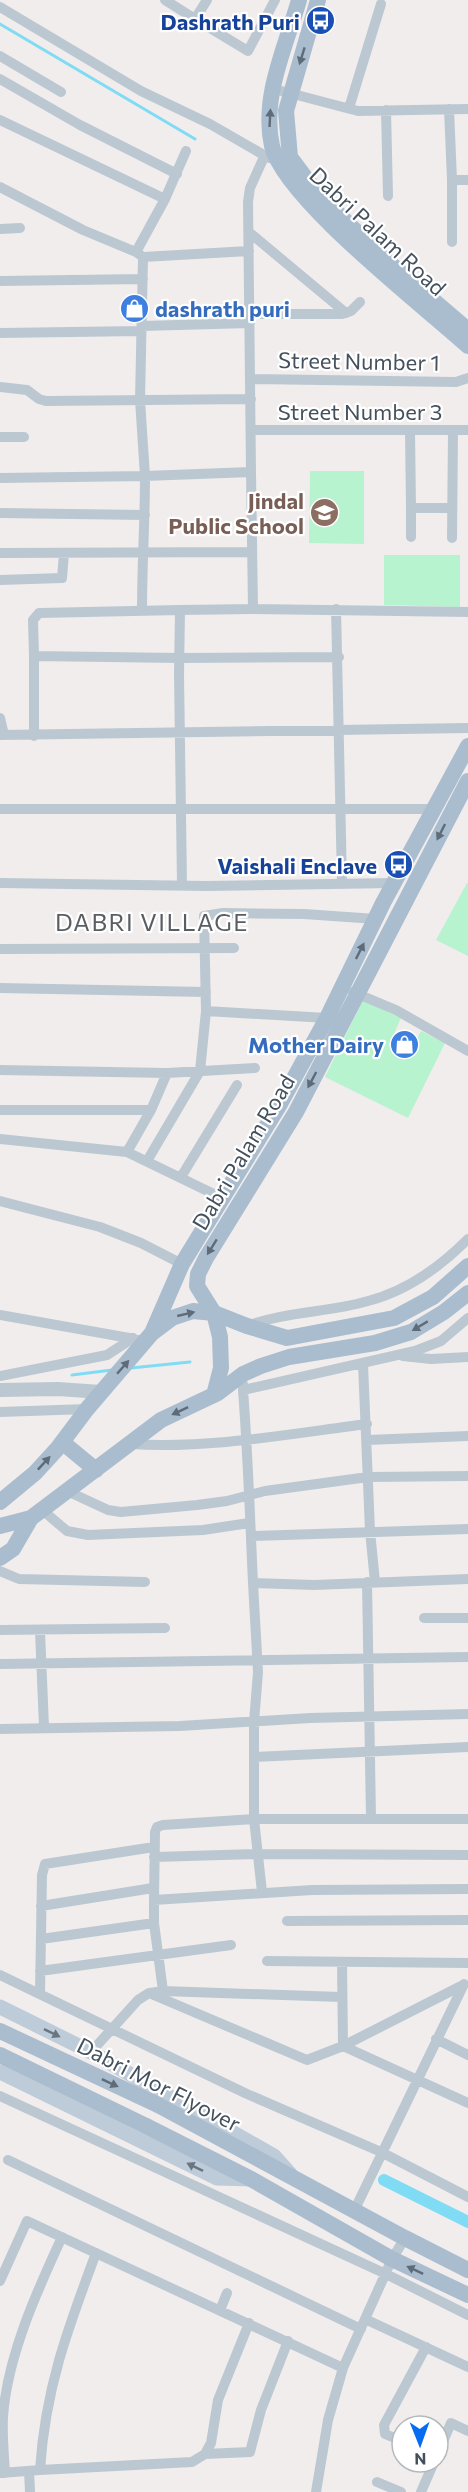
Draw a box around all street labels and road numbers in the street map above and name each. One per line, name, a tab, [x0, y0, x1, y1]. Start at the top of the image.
street label: Dabri Palam Road	[304, 161, 452, 301]
street label: Street Number 1	[278, 346, 440, 376]
street label: Street Number 3	[278, 398, 442, 425]
street label: Dabri Palam Road	[186, 1069, 300, 1235]
street label: Dabri Mor Flyover	[73, 2031, 245, 2137]

